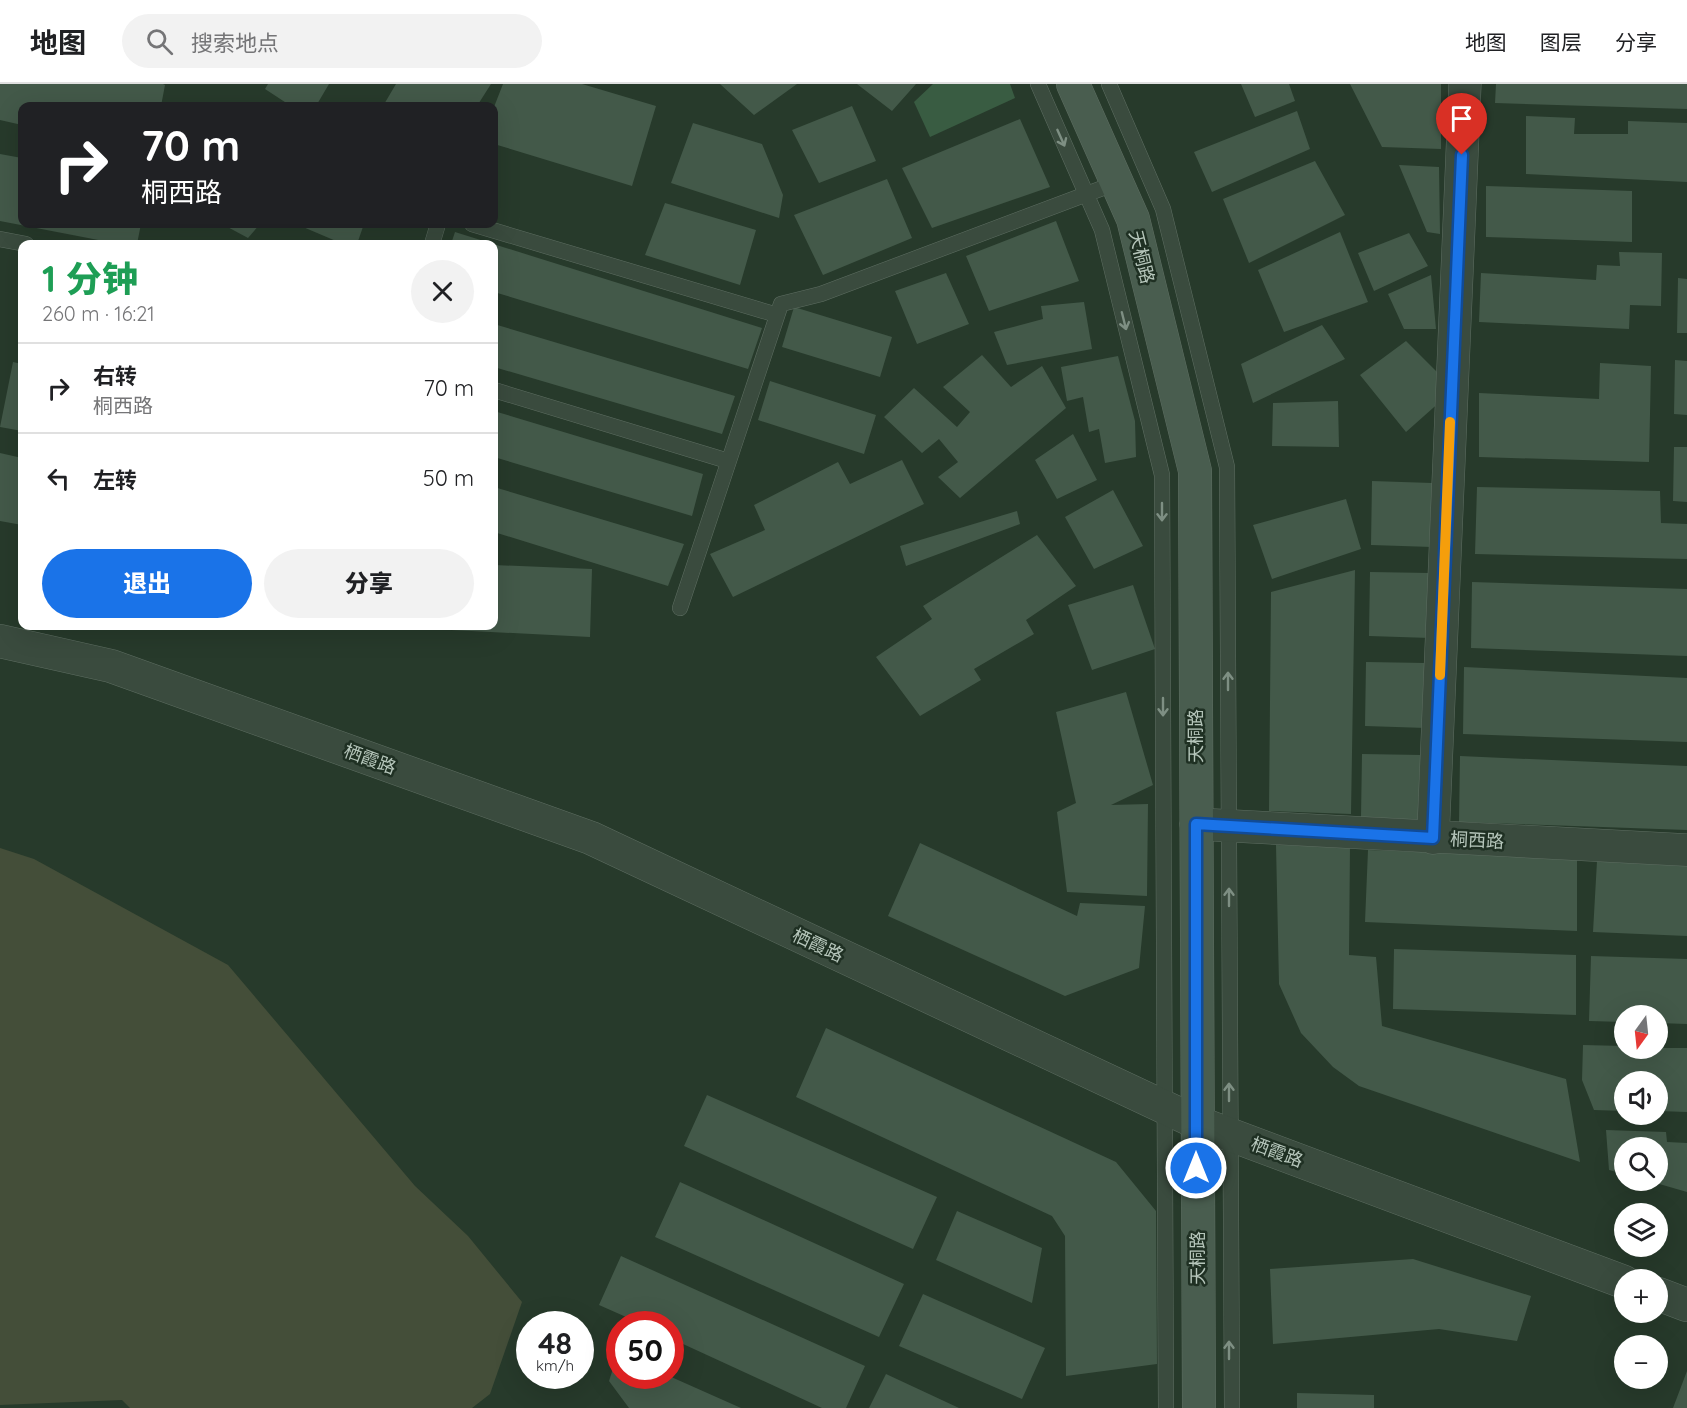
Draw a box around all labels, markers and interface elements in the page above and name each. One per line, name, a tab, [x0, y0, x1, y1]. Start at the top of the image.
search box	[122, 14, 542, 68]
text: 地图	[30, 25, 86, 60]
icon: search	[143, 25, 176, 58]
text: 搜索地点	[191, 29, 279, 57]
text: 地图	[1465, 29, 1507, 55]
text: 图层	[1540, 29, 1582, 55]
text: 分享	[1615, 29, 1657, 55]
pin	[1436, 93, 1487, 155]
icon: arrive	[1445, 102, 1478, 135]
text: 70 m	[141, 119, 240, 172]
icon: right	[42, 126, 120, 204]
one-way arrow	[1056, 128, 1068, 146]
text: 桐西路	[141, 175, 222, 209]
street label: 天桐路	[1124, 228, 1160, 286]
text: 1 分钟	[42, 256, 138, 301]
button: close	[411, 260, 474, 323]
text: 260 m · 16:21	[42, 301, 155, 326]
one-way arrow	[1119, 312, 1131, 331]
text: 右转	[93, 362, 137, 390]
icon: right	[42, 372, 75, 405]
text: 70 m	[424, 374, 474, 402]
text: 桐西路	[93, 393, 153, 418]
icon: left	[42, 462, 75, 495]
text: 50 m	[423, 464, 474, 492]
text: 左转	[93, 466, 137, 494]
one-way arrow	[1156, 501, 1168, 521]
button: 退出	[42, 549, 252, 618]
button: 分享	[264, 549, 474, 618]
one-way arrow	[1222, 671, 1234, 691]
one-way arrow	[1157, 696, 1169, 716]
street label: 天桐路	[1184, 709, 1207, 763]
street label: 栖霞路	[341, 739, 399, 779]
street label: 桐西路	[1449, 827, 1505, 853]
one-way arrow	[1223, 887, 1235, 907]
street label: 栖霞路	[789, 923, 847, 967]
north arrow	[1614, 1005, 1668, 1059]
map controls	[1614, 1005, 1668, 1389]
button: sound	[1614, 1071, 1668, 1125]
one-way arrow	[1223, 1082, 1235, 1102]
street label: 栖霞路	[1248, 1132, 1306, 1172]
position arrow	[1164, 1136, 1228, 1200]
button: search	[1614, 1137, 1668, 1191]
button: layers	[1614, 1203, 1668, 1257]
street label: 天桐路	[1186, 1231, 1209, 1285]
button: +	[1614, 1269, 1668, 1323]
speed limit sign: 50	[606, 1311, 684, 1389]
text: 48	[538, 1324, 572, 1362]
button: −	[1614, 1335, 1668, 1389]
one-way arrow	[1224, 1340, 1235, 1360]
text: km/h	[536, 1356, 574, 1375]

